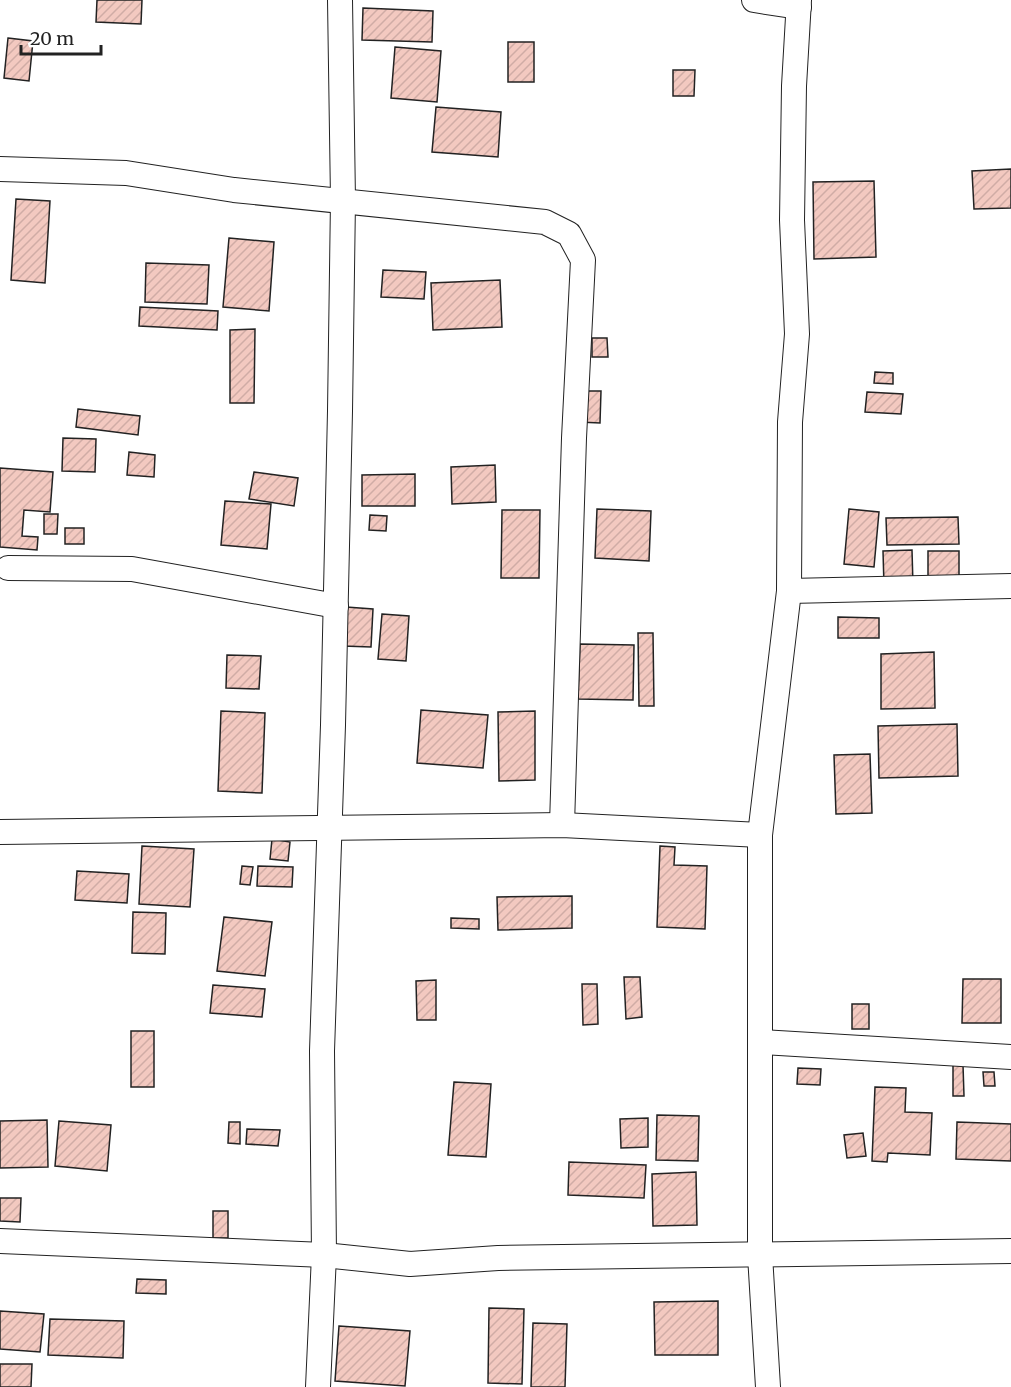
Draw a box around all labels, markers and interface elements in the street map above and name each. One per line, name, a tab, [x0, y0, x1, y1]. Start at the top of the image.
scale bar	[21, 18, 100, 56]
text: 20 m	[30, 27, 74, 50]

